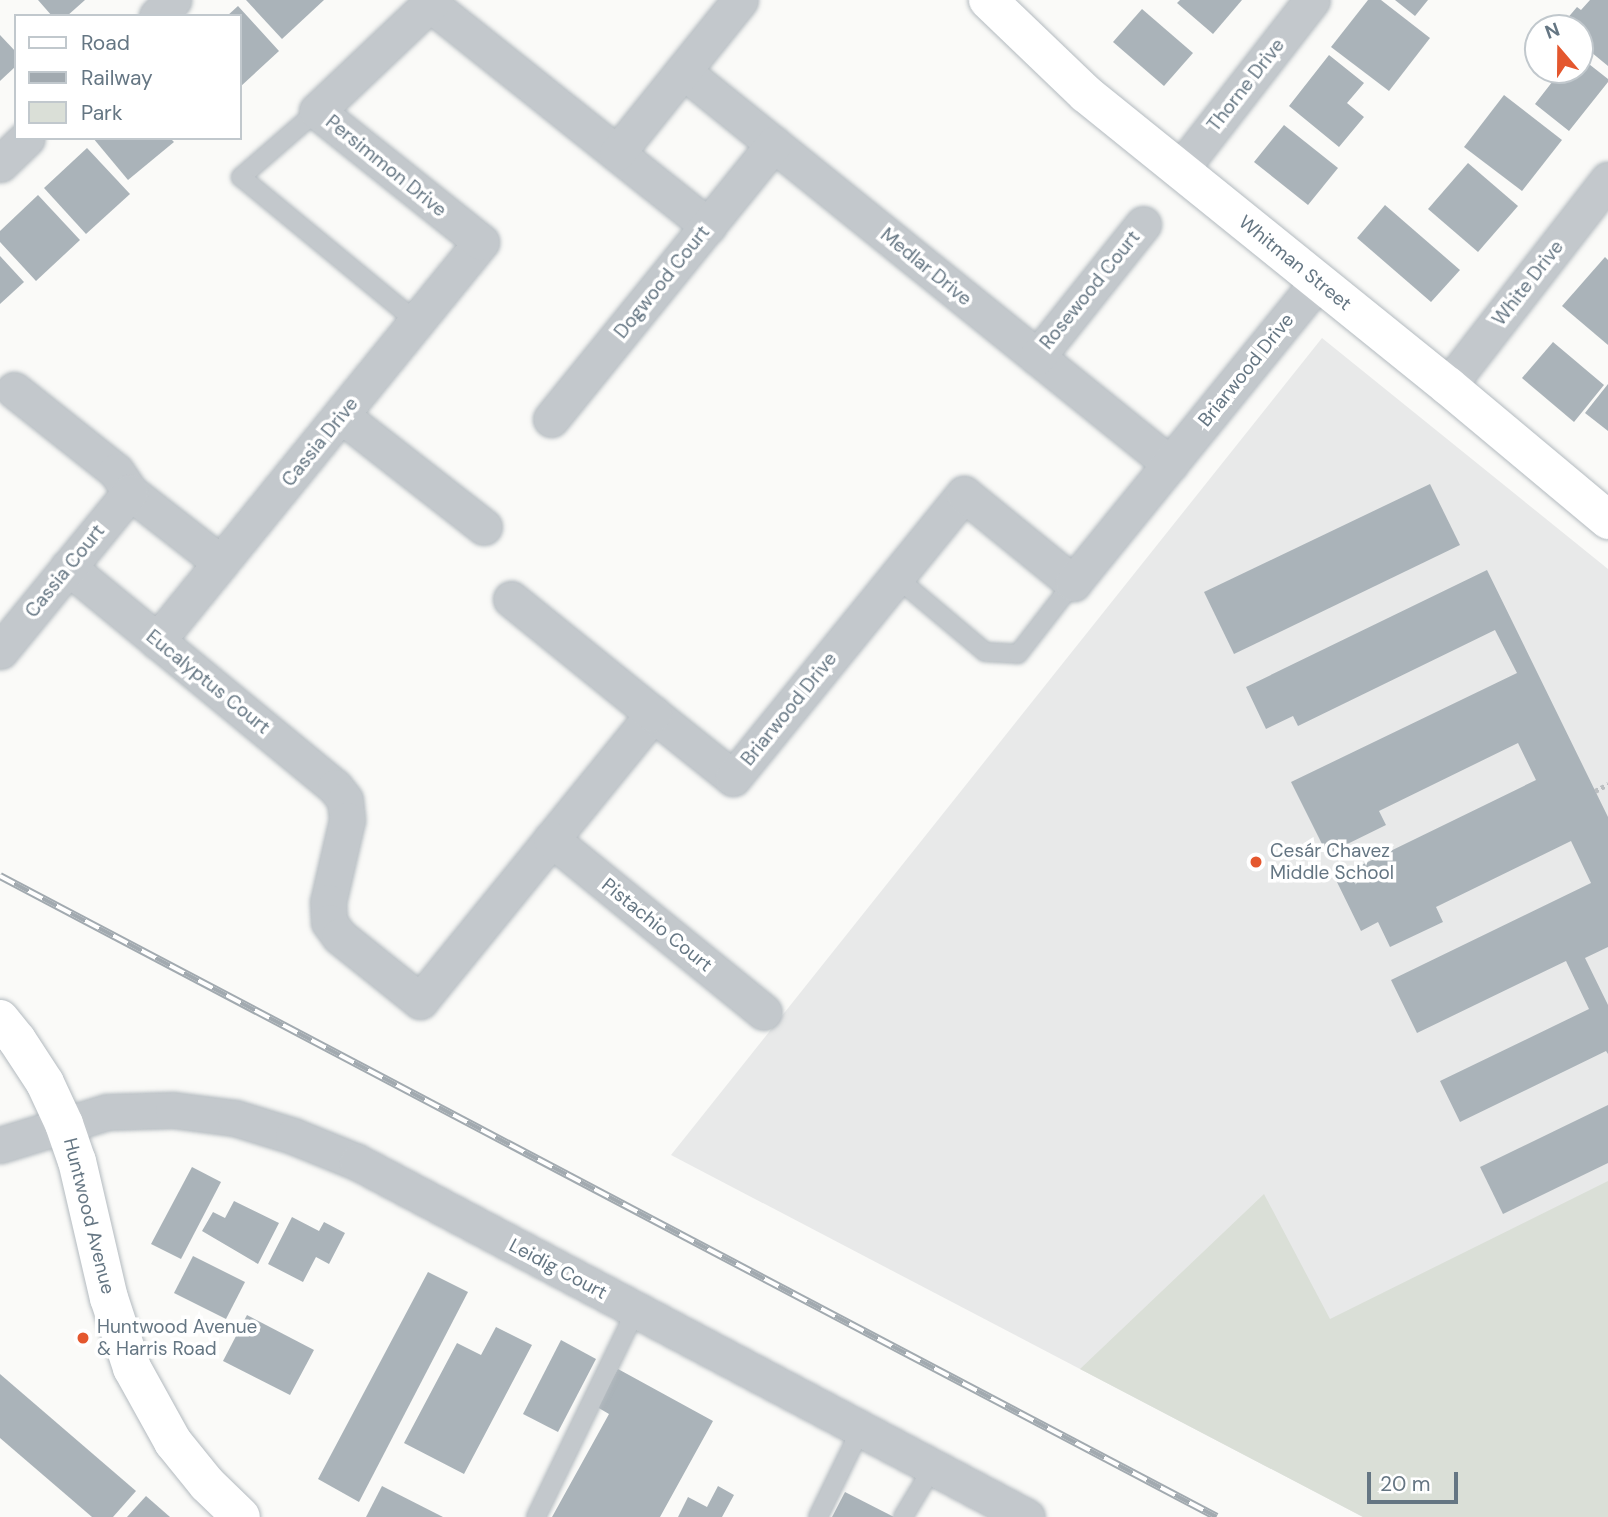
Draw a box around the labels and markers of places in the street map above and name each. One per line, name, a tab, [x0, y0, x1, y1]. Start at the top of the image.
place label: Cesár Chavez Middle School	[1270, 840, 1394, 884]
marker: Cesár Chavez Middle School	[1248, 854, 1264, 870]
place label: Huntwood Avenue & Harris Road	[97, 1316, 257, 1360]
marker: Huntwood Avenue & Harris Road	[75, 1330, 91, 1346]

